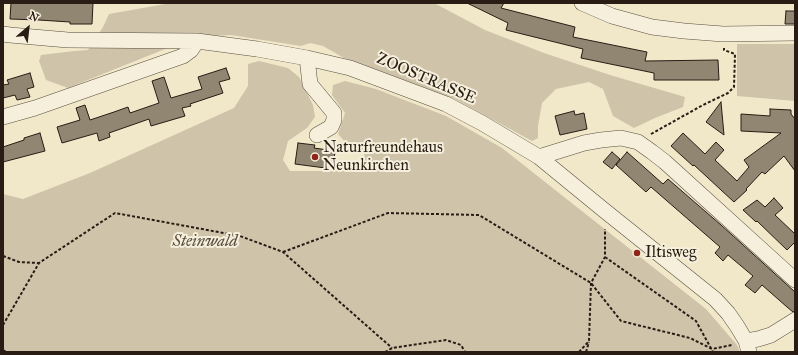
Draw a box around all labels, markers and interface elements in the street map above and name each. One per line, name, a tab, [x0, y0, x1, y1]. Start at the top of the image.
north arrow	[8, 8, 48, 48]
text: N	[27, 9, 41, 25]
street label: ZOOSTRASSE	[373, 49, 479, 109]
place label: Naturfreundehaus Neunkirchen	[323, 138, 443, 176]
marker: Naturfreundehaus Neunkirchen	[310, 152, 320, 162]
park label: Steinwald	[172, 232, 238, 252]
place label: Iltisweg	[645, 243, 696, 263]
marker: Iltisweg	[632, 248, 642, 258]

